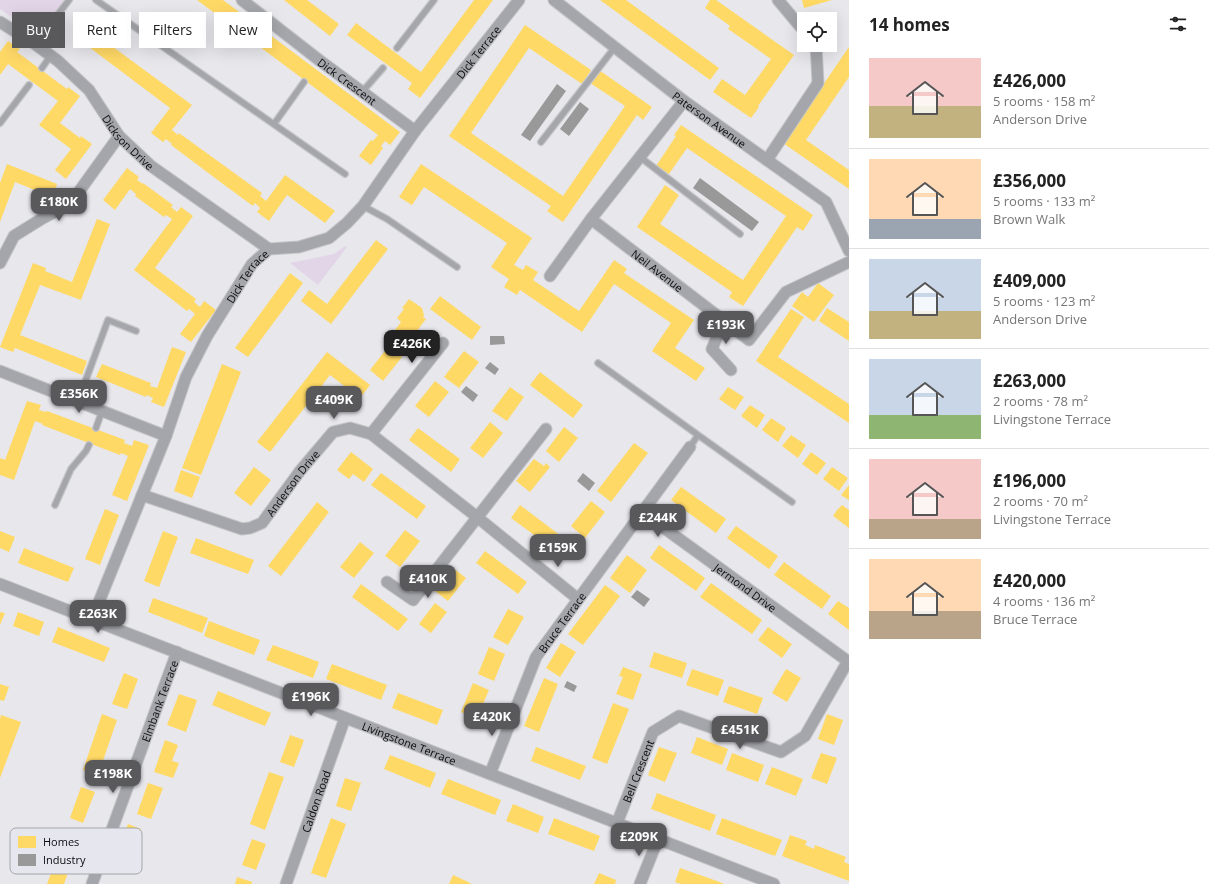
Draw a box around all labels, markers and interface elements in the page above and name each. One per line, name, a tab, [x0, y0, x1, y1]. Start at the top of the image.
chip: Buy	[12, 12, 65, 48]
chip: Rent	[73, 12, 131, 48]
chip: Filters	[139, 12, 206, 48]
chip: New	[214, 12, 272, 48]
map controls	[797, 12, 837, 52]
button: locate	[797, 12, 837, 52]
text: 14 homes	[869, 13, 950, 36]
icon: filters	[1167, 13, 1189, 35]
street label: Dick Terrace	[452, 22, 504, 81]
street label: Dick Crescent	[315, 54, 380, 108]
text: £426,000	[993, 69, 1066, 92]
icon: home	[901, 74, 949, 122]
street label: Paterson Avenue	[670, 88, 749, 151]
text: 5 rooms · 158 m²	[993, 92, 1095, 110]
text: Anderson Drive	[993, 110, 1087, 128]
street label: Dickson Drive	[99, 111, 158, 173]
text: £356,000	[993, 169, 1066, 192]
icon: home	[901, 175, 949, 223]
pin: £180K	[31, 188, 87, 222]
text: £180K	[40, 192, 78, 210]
text: 5 rooms · 133 m²	[993, 192, 1095, 210]
text: Brown Walk	[993, 210, 1065, 228]
street label: Neil Avenue	[629, 245, 687, 295]
street label: Dick Terrace	[222, 246, 271, 306]
text: £409,000	[993, 269, 1066, 292]
icon: home	[901, 275, 949, 323]
text: 5 rooms · 123 m²	[993, 292, 1095, 310]
text: Anderson Drive	[993, 310, 1087, 328]
pin: £193K	[698, 311, 754, 345]
text: £193K	[707, 315, 745, 333]
pin: £426K	[384, 330, 440, 364]
text: £426K	[393, 334, 431, 352]
text: £263,000	[993, 369, 1066, 392]
icon: home	[901, 375, 949, 423]
pin: £356K	[51, 380, 107, 414]
text: £356K	[60, 384, 98, 402]
pin: £409K	[306, 386, 362, 420]
text: £409K	[315, 390, 353, 408]
text: 2 rooms · 78 m²	[993, 392, 1088, 410]
text: Livingstone Terrace	[993, 410, 1111, 428]
street label: Anderson Drive	[262, 447, 322, 519]
text: £196,000	[993, 469, 1066, 492]
icon: home	[901, 475, 949, 523]
text: 2 rooms · 70 m²	[993, 492, 1088, 510]
pin: £244K	[630, 504, 686, 538]
text: £244K	[639, 508, 677, 526]
text: Livingstone Terrace	[993, 510, 1111, 528]
pin: £159K	[530, 534, 586, 568]
text: £159K	[539, 538, 577, 556]
street label: Jermond Drive	[711, 559, 780, 615]
pin: £410K	[400, 565, 456, 599]
text: £410K	[409, 569, 447, 587]
text: £420,000	[993, 569, 1066, 592]
icon: home	[901, 575, 949, 623]
street label: Bruce Terrace	[534, 589, 589, 655]
text: 4 rooms · 136 m²	[993, 592, 1095, 610]
pin: £263K	[70, 600, 126, 634]
text: £263K	[79, 604, 117, 622]
text: Bruce Terrace	[993, 610, 1077, 628]
street label: Elmbank Terrace	[137, 658, 181, 744]
pin: £196K	[283, 683, 339, 717]
text: £196K	[292, 687, 330, 705]
pin: £420K	[464, 703, 520, 737]
text: £420K	[473, 707, 511, 725]
pin: £451K	[712, 716, 768, 750]
street label: Livingstone Terrace	[360, 718, 459, 768]
text: £451K	[721, 720, 759, 738]
street label: Bell Crescent	[618, 737, 657, 805]
pin: £198K	[85, 760, 141, 794]
text: £198K	[94, 764, 132, 782]
street label: Caldon Road	[298, 768, 333, 834]
pin: £209K	[611, 823, 667, 857]
text: £209K	[620, 827, 658, 845]
legend	[10, 828, 142, 874]
text: Homes	[43, 834, 79, 849]
text: Industry	[43, 852, 86, 867]

